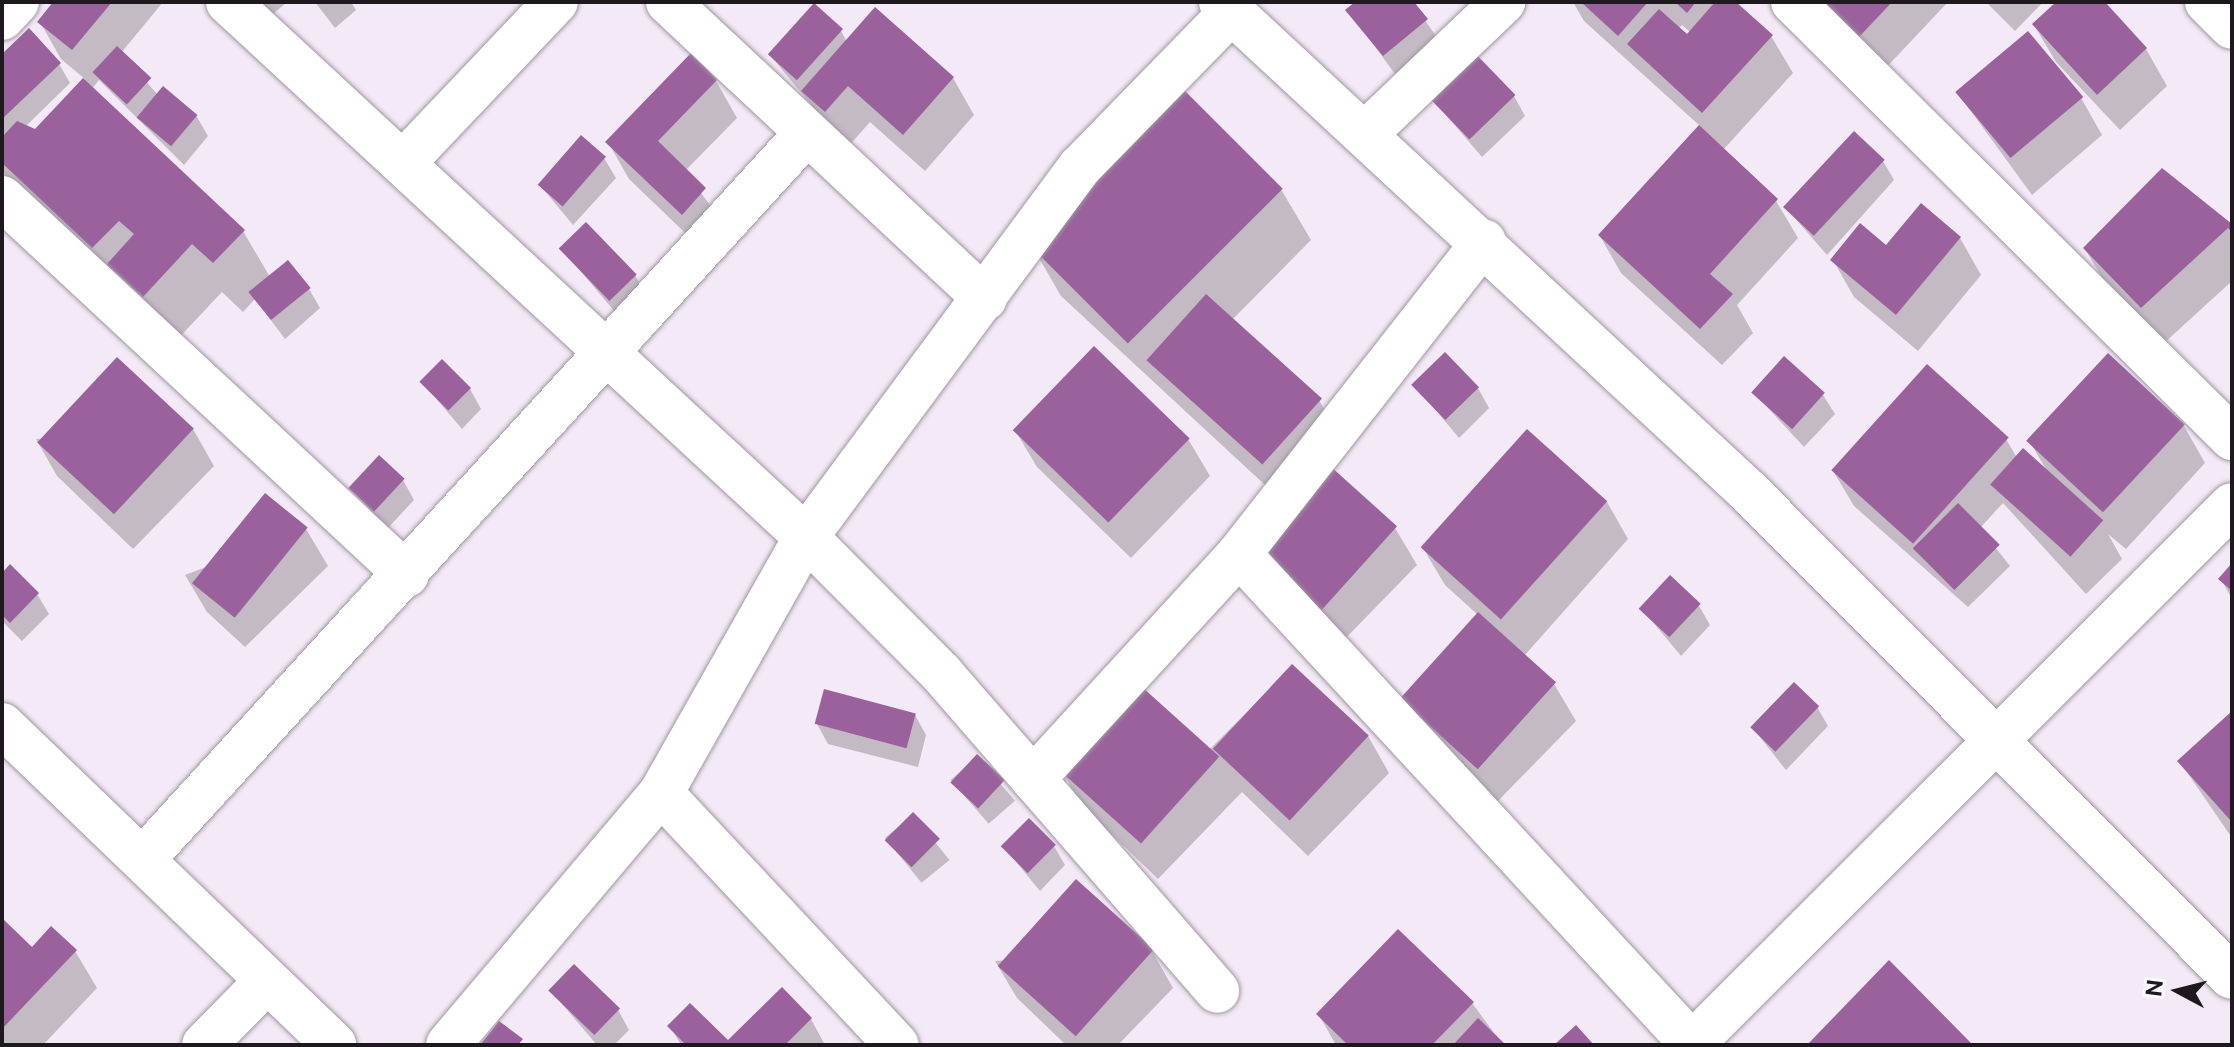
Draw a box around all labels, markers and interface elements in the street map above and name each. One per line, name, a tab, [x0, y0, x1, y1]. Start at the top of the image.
north arrow	[2138, 951, 2218, 1031]
text: N	[2140, 978, 2168, 998]

